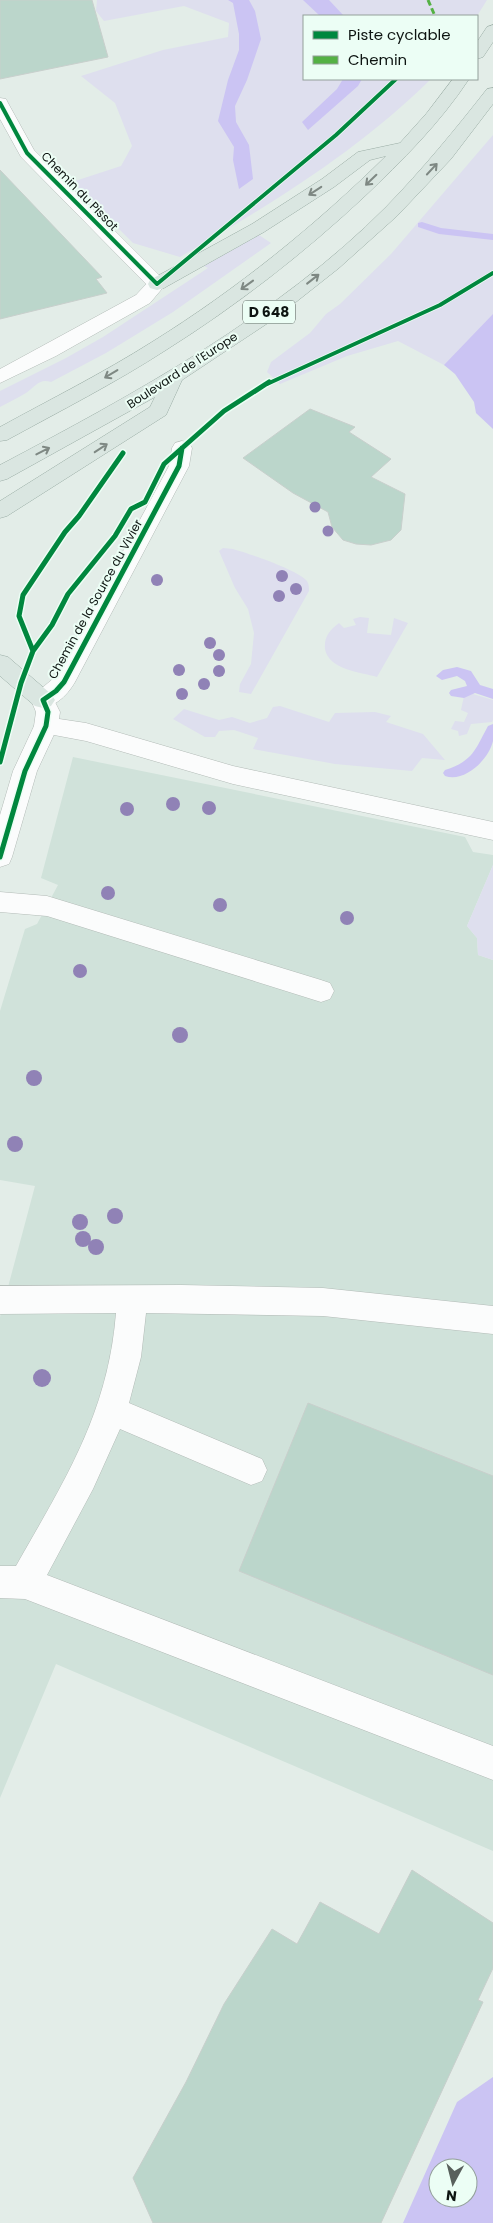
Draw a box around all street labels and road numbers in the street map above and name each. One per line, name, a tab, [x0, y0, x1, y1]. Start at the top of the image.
street label: Chemin du Pissot	[38, 148, 122, 234]
road number: D 648	[243, 300, 295, 324]
street label: Boulevard de l'Europe	[123, 328, 241, 412]
street label: Chemin de la Source du Vivier	[44, 516, 146, 682]

